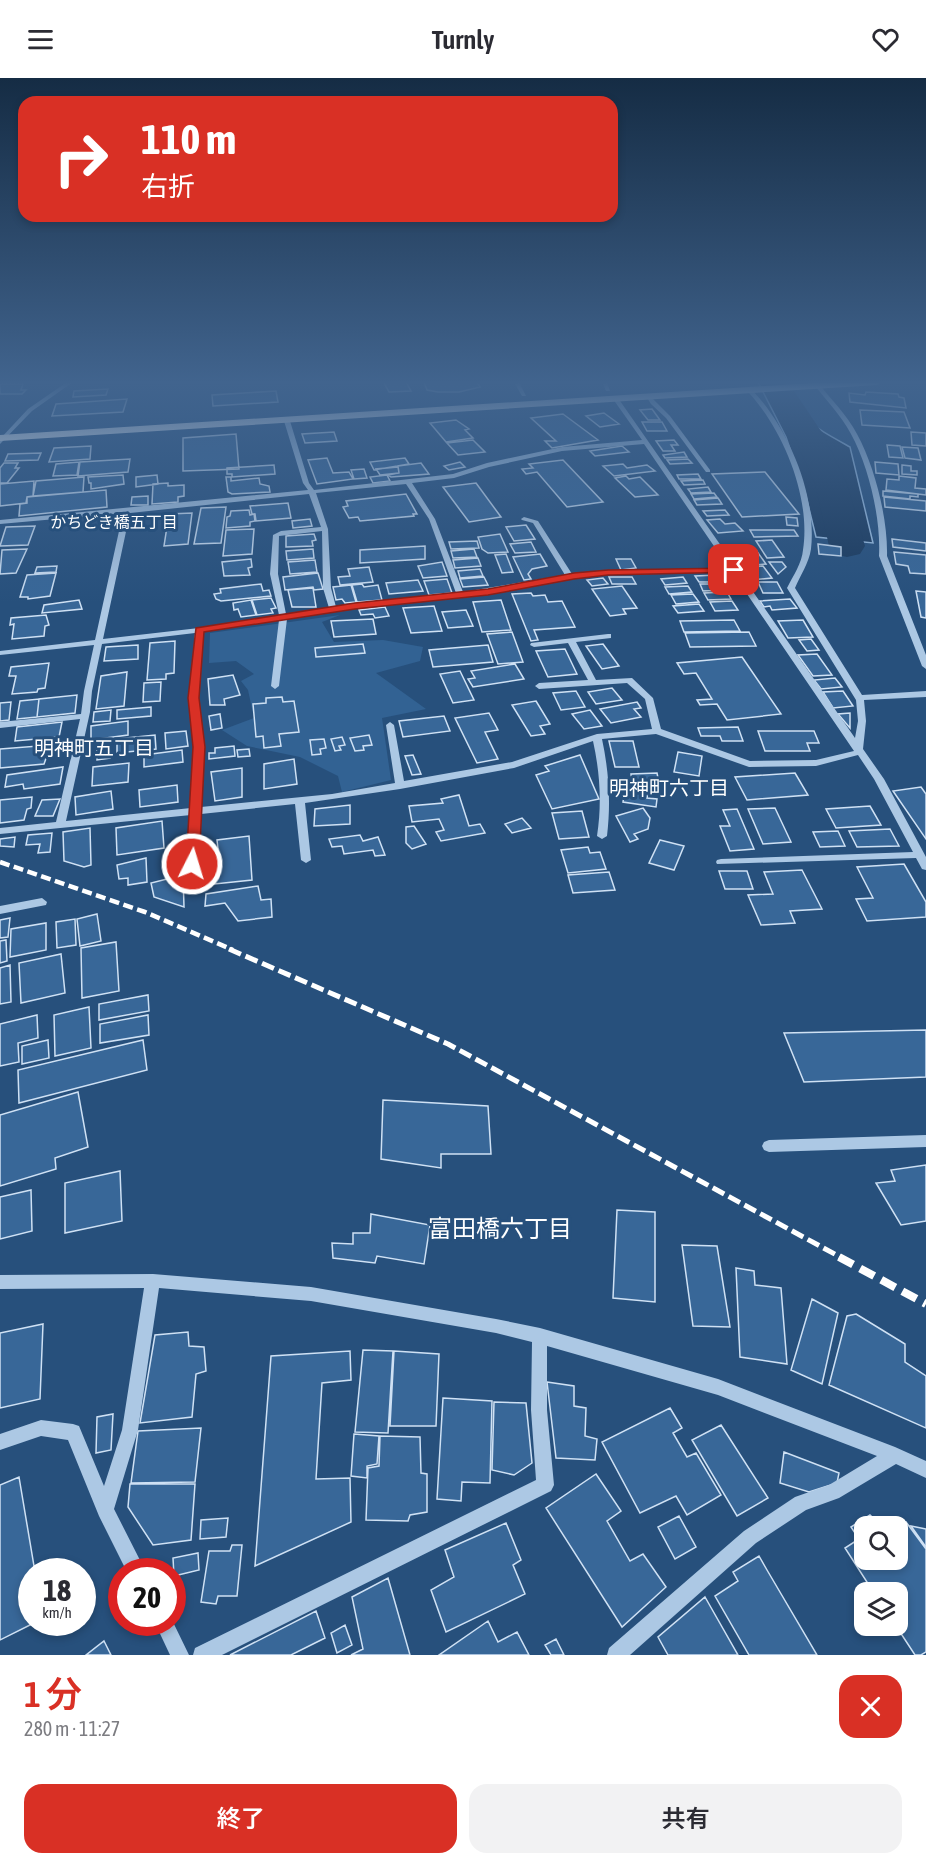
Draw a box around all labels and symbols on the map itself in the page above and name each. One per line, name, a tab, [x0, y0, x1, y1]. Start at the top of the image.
district label: かちどき橋五丁目	[50, 513, 178, 531]
pin	[708, 544, 759, 595]
district label: 明神町五丁目	[34, 736, 154, 759]
district label: 明神町六丁目	[609, 776, 729, 799]
position arrow	[160, 832, 224, 896]
district label: 富田橋六丁目	[428, 1215, 572, 1242]
speed limit sign: 20	[108, 1558, 186, 1636]

